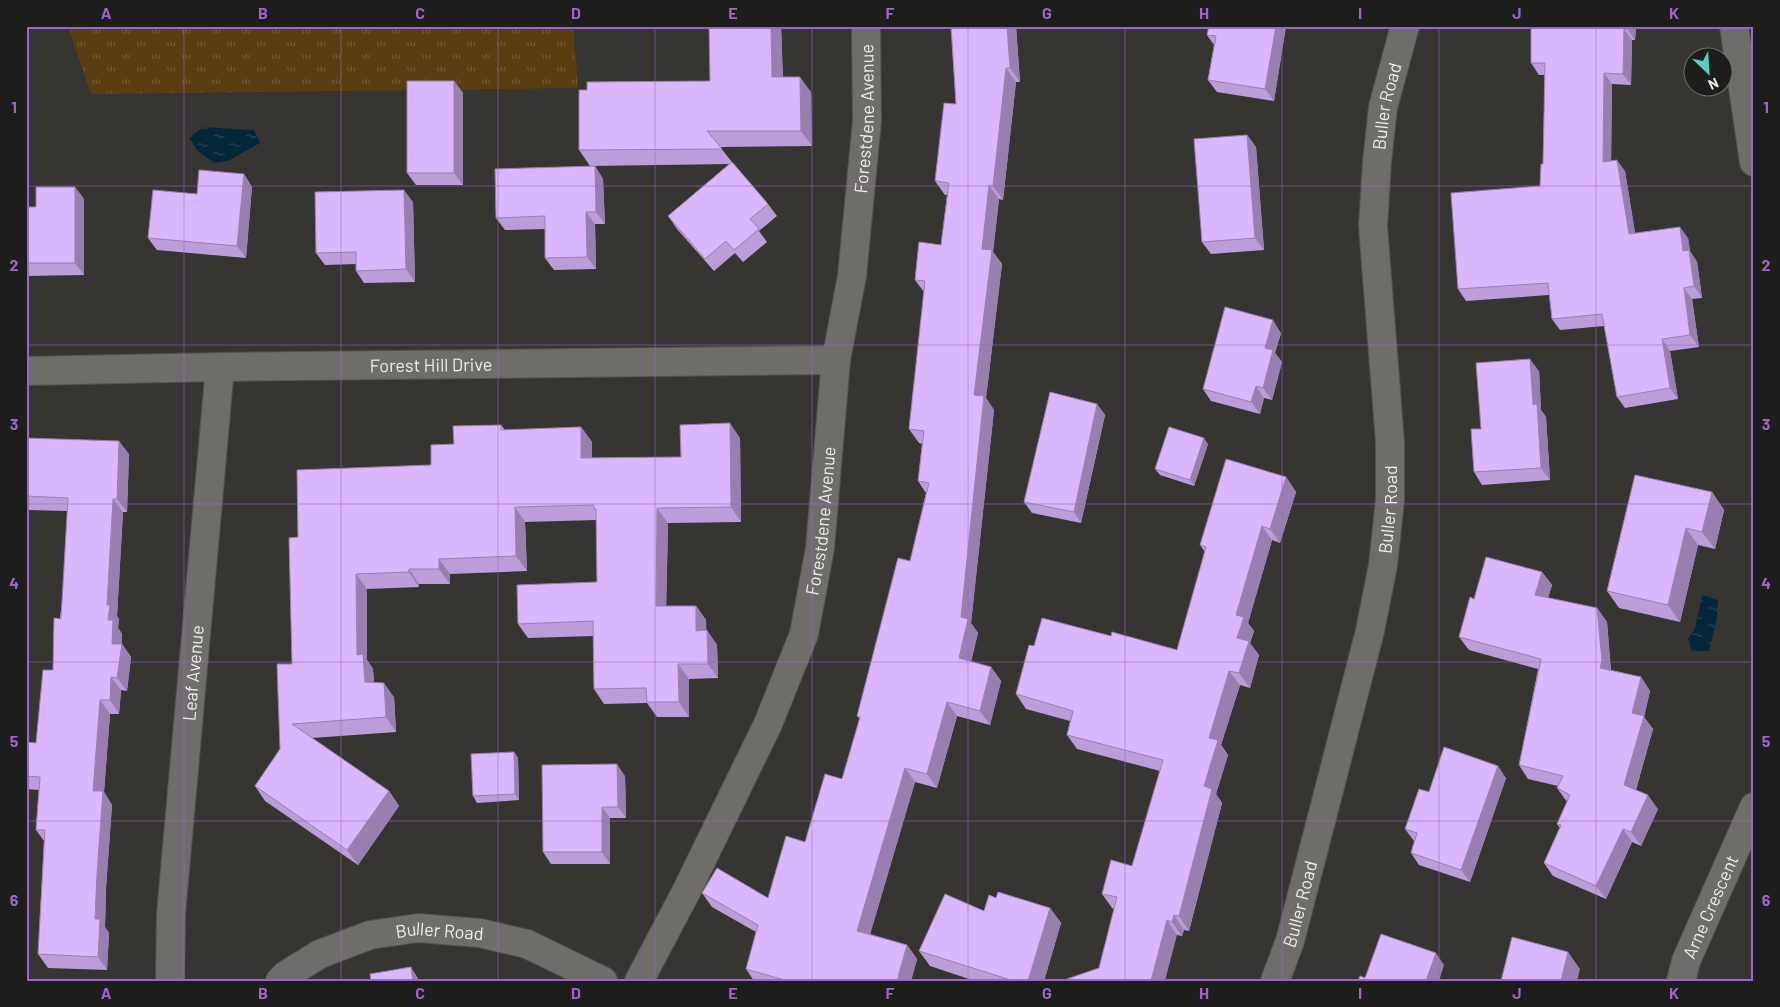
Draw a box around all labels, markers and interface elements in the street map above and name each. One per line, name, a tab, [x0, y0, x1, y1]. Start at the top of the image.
text: A	[101, 3, 112, 22]
text: B	[258, 3, 268, 22]
text: C	[415, 3, 425, 22]
text: D	[571, 3, 581, 22]
text: E	[728, 3, 738, 22]
text: F	[886, 3, 895, 22]
text: G	[1042, 3, 1052, 22]
text: H	[1199, 3, 1209, 22]
text: I	[1358, 3, 1362, 22]
text: J	[1512, 3, 1522, 22]
text: K	[1669, 3, 1679, 22]
street label: Forestdene Avenue	[849, 44, 878, 194]
north arrow	[1682, 48, 1732, 98]
street label: Buller Road	[1367, 60, 1406, 151]
text: N	[1706, 75, 1722, 94]
text: 1	[11, 97, 17, 116]
text: 1	[1763, 97, 1769, 116]
text: 2	[10, 255, 19, 274]
text: 2	[1762, 255, 1771, 274]
street label: Forest Hill Drive	[370, 353, 492, 376]
text: 3	[10, 414, 18, 433]
text: 3	[1762, 414, 1770, 433]
street label: Forestdene Avenue	[800, 446, 840, 597]
street label: Buller Road	[1373, 465, 1401, 555]
text: 4	[9, 573, 19, 592]
text: 4	[1761, 573, 1771, 592]
street label: Leaf Avenue	[177, 624, 208, 722]
text: 5	[10, 731, 19, 750]
text: 5	[1762, 731, 1771, 750]
street label: Arne Crescent	[1678, 851, 1742, 962]
street label: Buller Road	[1278, 858, 1321, 950]
text: 6	[10, 890, 19, 909]
text: 6	[1762, 890, 1771, 909]
street label: Buller Road	[394, 917, 485, 944]
text: A	[101, 983, 112, 1002]
text: B	[258, 983, 268, 1002]
text: C	[415, 983, 425, 1002]
text: D	[571, 983, 581, 1002]
text: E	[728, 983, 738, 1002]
text: F	[886, 983, 895, 1002]
text: G	[1042, 983, 1052, 1002]
text: H	[1199, 983, 1209, 1002]
text: I	[1358, 983, 1362, 1002]
text: J	[1512, 983, 1522, 1002]
text: K	[1669, 983, 1679, 1002]

